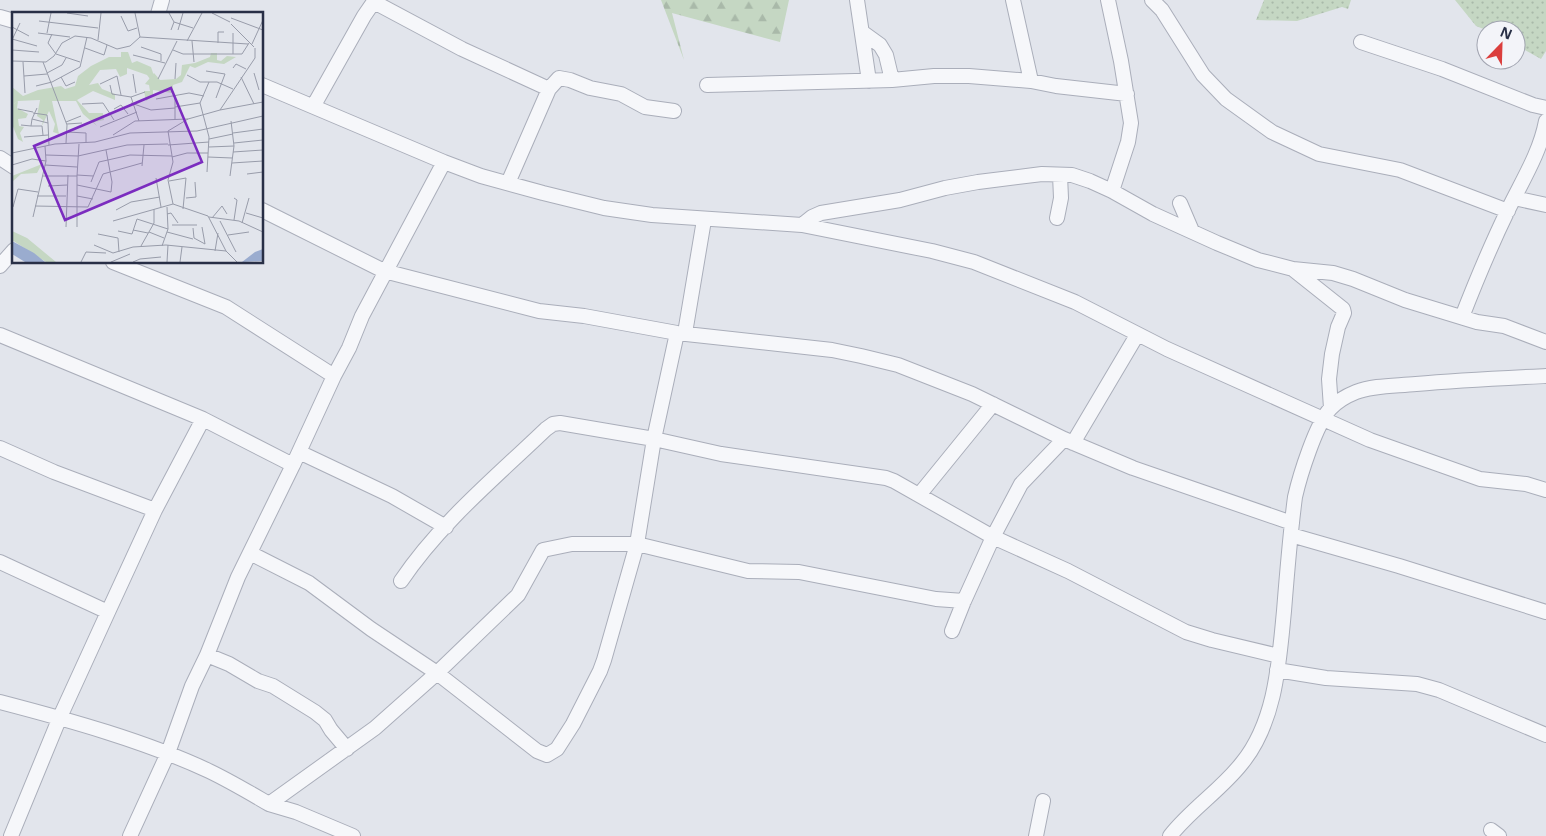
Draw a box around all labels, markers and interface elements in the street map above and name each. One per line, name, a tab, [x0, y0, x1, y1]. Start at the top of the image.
inset map	[12, 12, 264, 264]
north arrow	[1476, 20, 1526, 70]
text: N	[1497, 22, 1515, 44]

